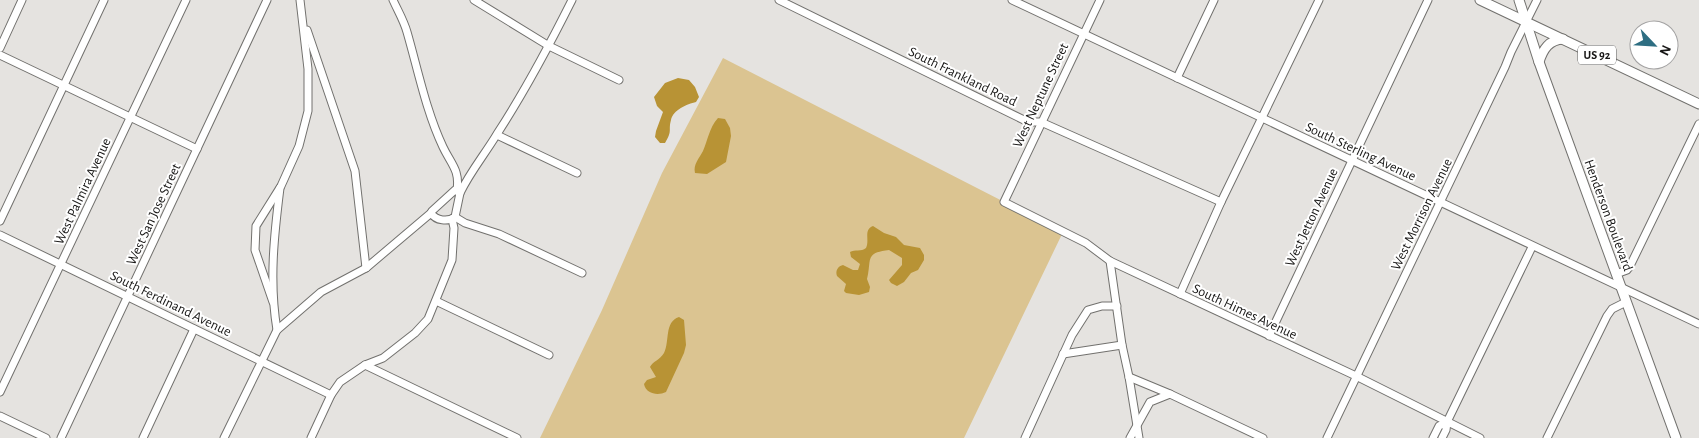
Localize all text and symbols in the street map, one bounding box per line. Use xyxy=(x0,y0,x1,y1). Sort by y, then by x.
north arrow xyxy=(1629,20,1679,70)
street label: West Neptune Street xyxy=(1011,41,1071,150)
text: N xyxy=(1656,43,1673,57)
street label: South Frankland Road xyxy=(906,45,1019,109)
road number: US 92 xyxy=(1578,46,1616,64)
street label: South Sterling Avenue xyxy=(1303,120,1418,184)
street label: West Palmira Avenue xyxy=(52,136,114,247)
street label: West Morrison Avenue xyxy=(1389,156,1455,273)
street label: Henderson Boulevard xyxy=(1581,158,1635,273)
street label: West San Jose Street xyxy=(124,161,184,267)
street label: West Jetton Avenue xyxy=(1283,166,1341,269)
street label: South Ferdinand Avenue xyxy=(108,269,233,339)
street label: South Himes Avenue xyxy=(1190,282,1299,342)

